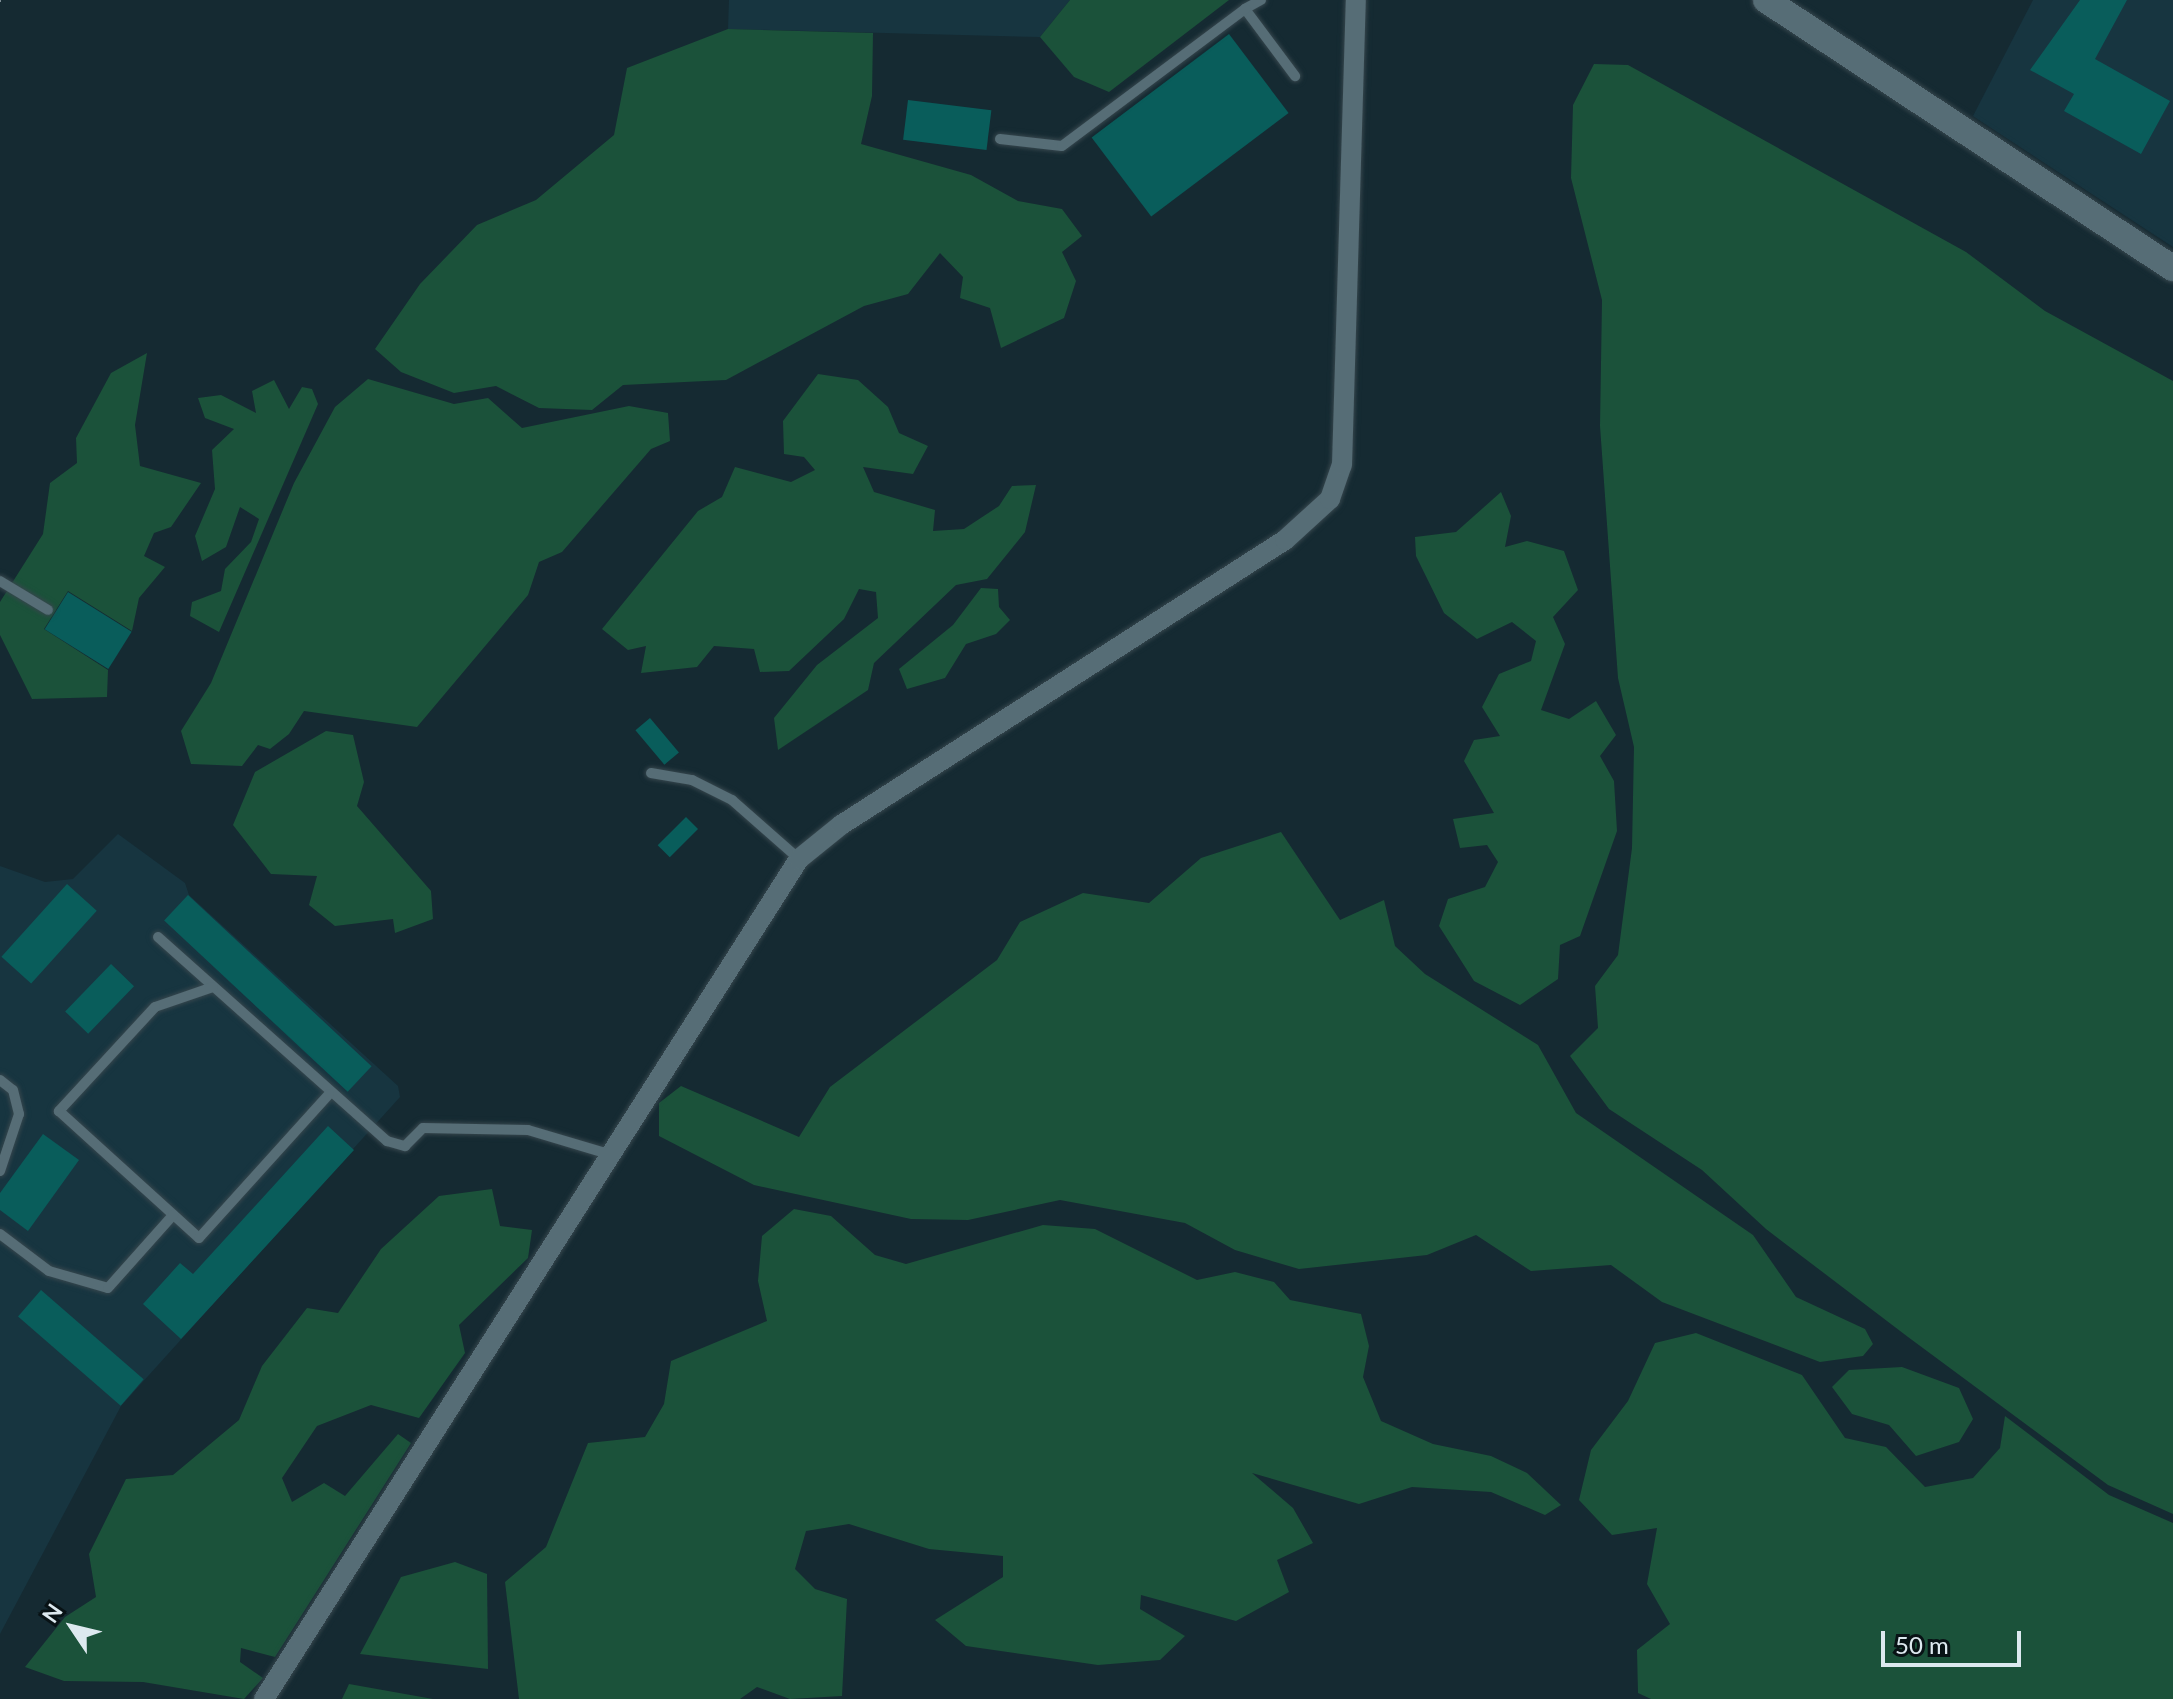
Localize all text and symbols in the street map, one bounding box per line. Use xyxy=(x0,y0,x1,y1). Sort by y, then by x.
north arrow xyxy=(32,1587,112,1667)
text: N xyxy=(36,1598,68,1628)
scale bar xyxy=(1885,1615,2025,1665)
text: 50 m xyxy=(1895,1630,1949,1659)

